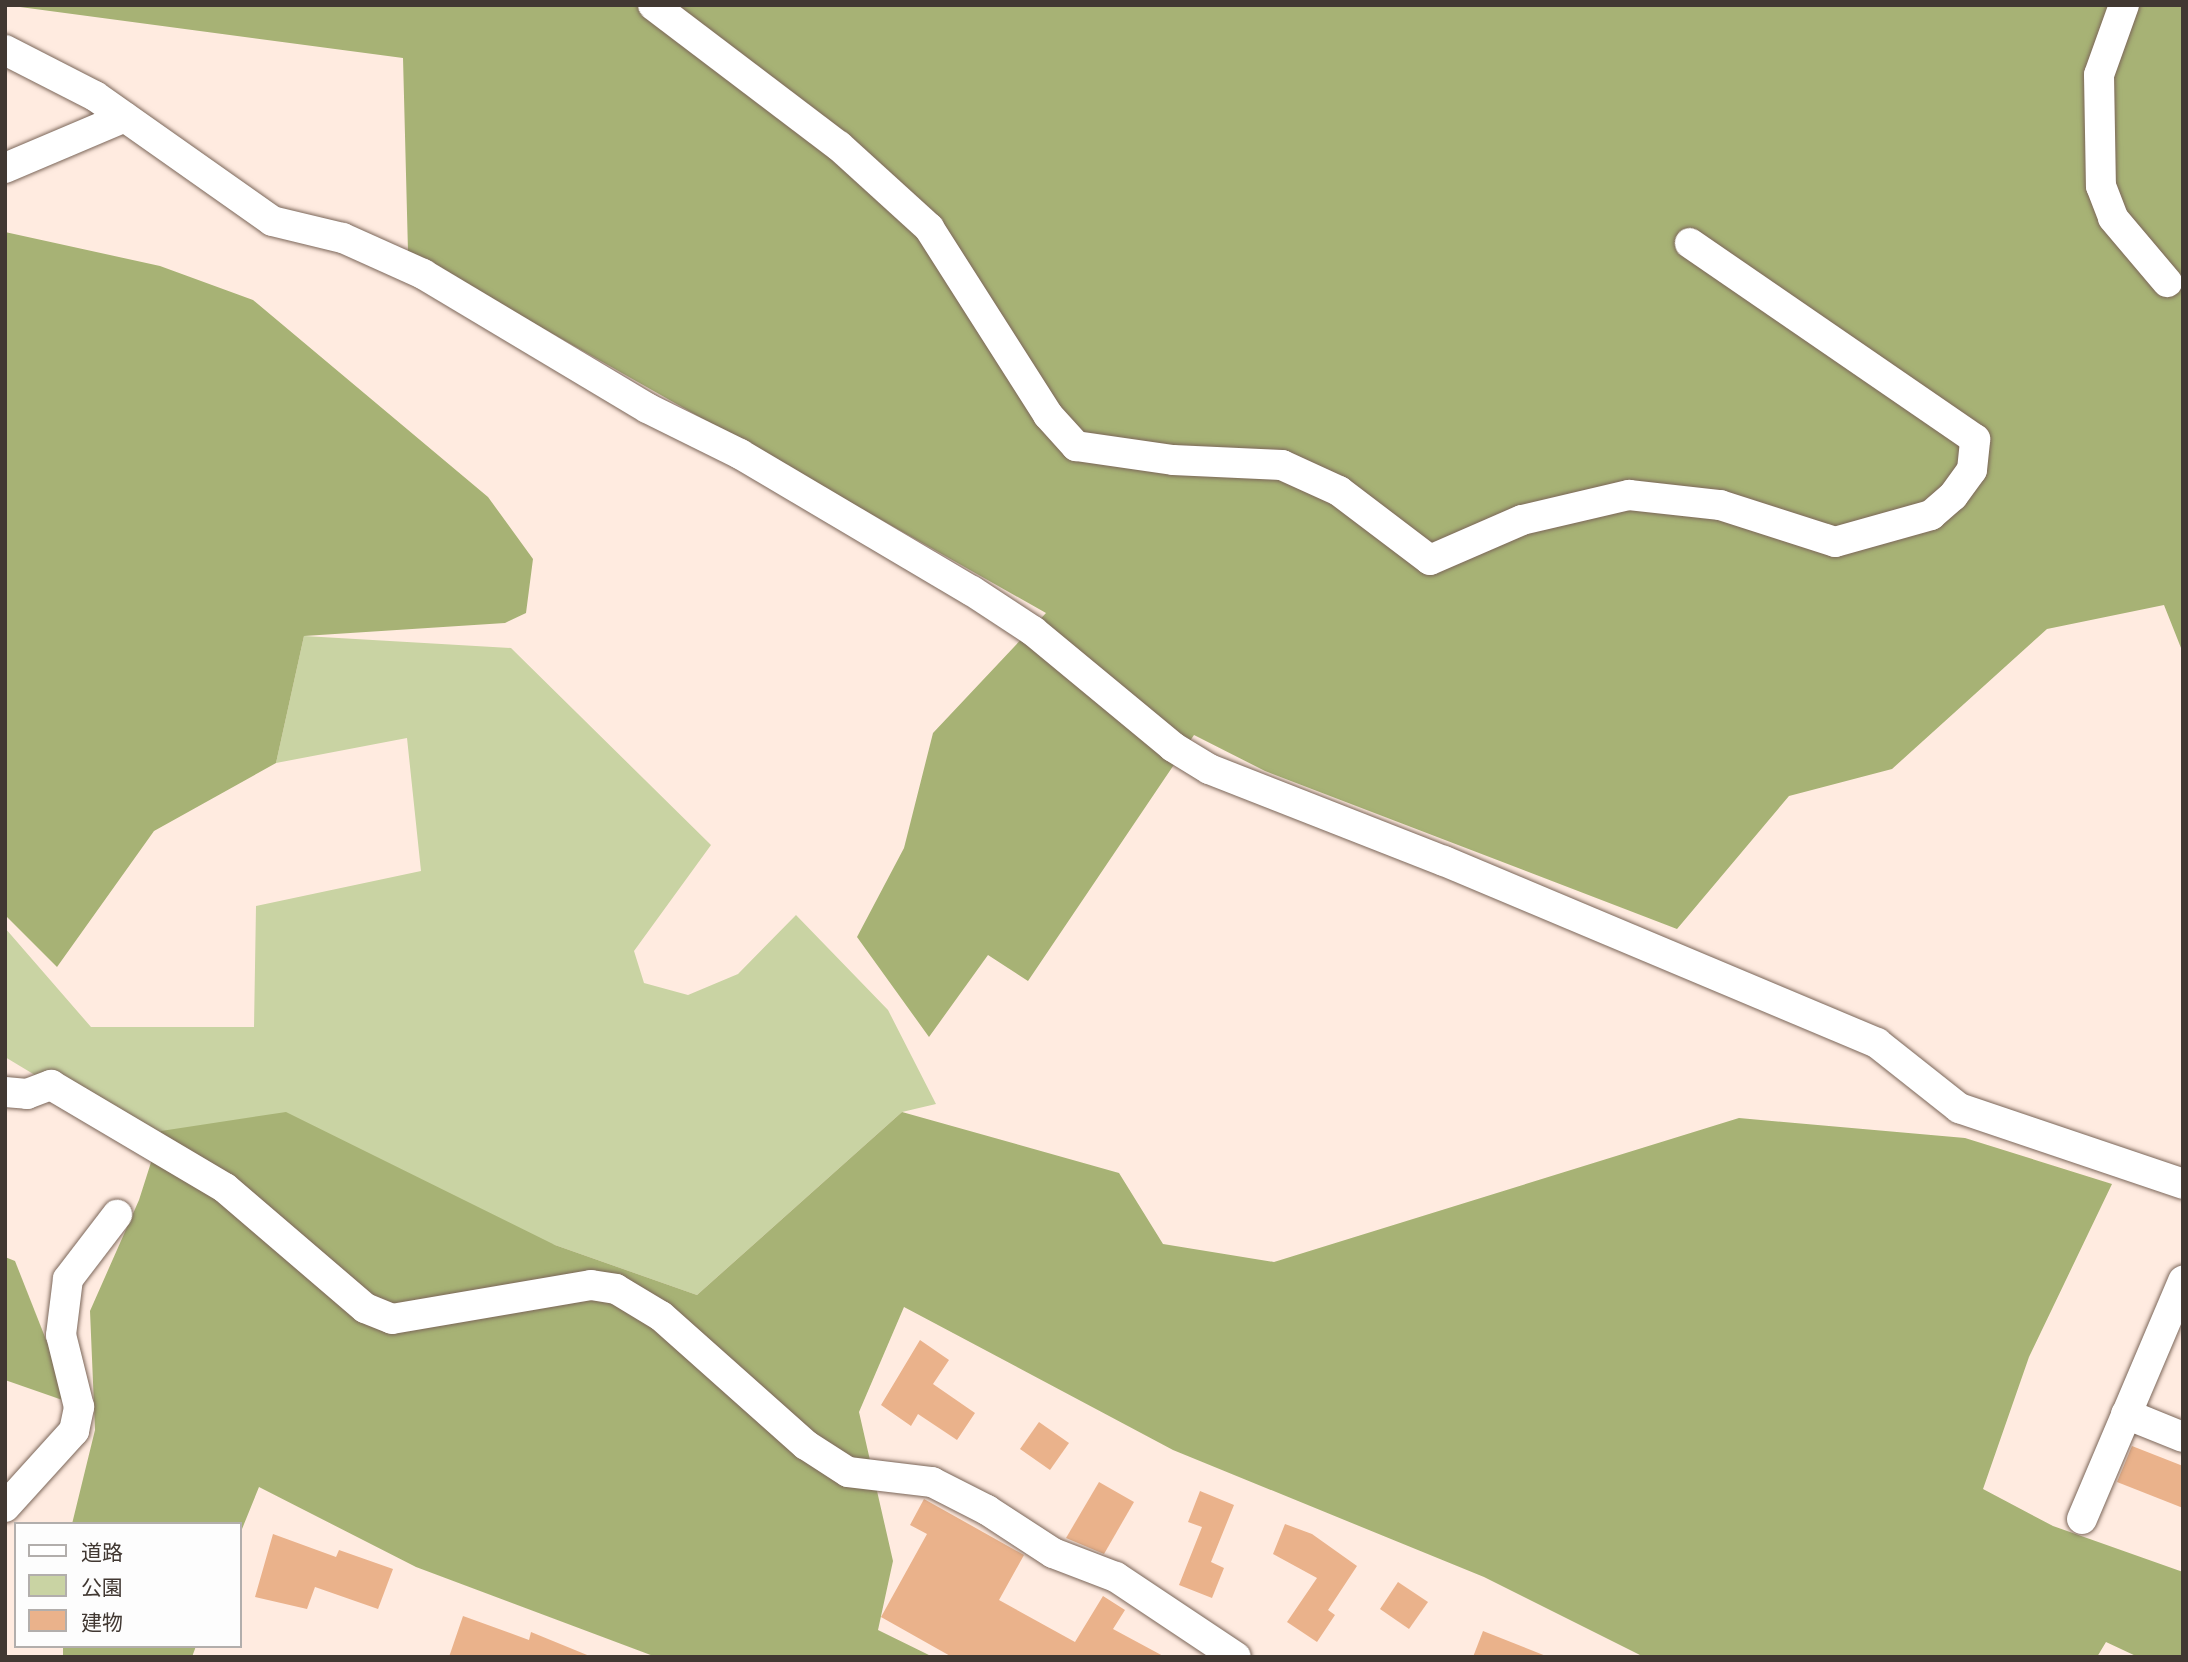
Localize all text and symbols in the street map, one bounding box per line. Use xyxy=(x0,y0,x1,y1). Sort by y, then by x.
legend xyxy=(14,1522,242,1648)
text: 道路 xyxy=(81,1541,123,1565)
text: 公園 xyxy=(81,1576,123,1600)
text: 建物 xyxy=(81,1611,123,1635)

